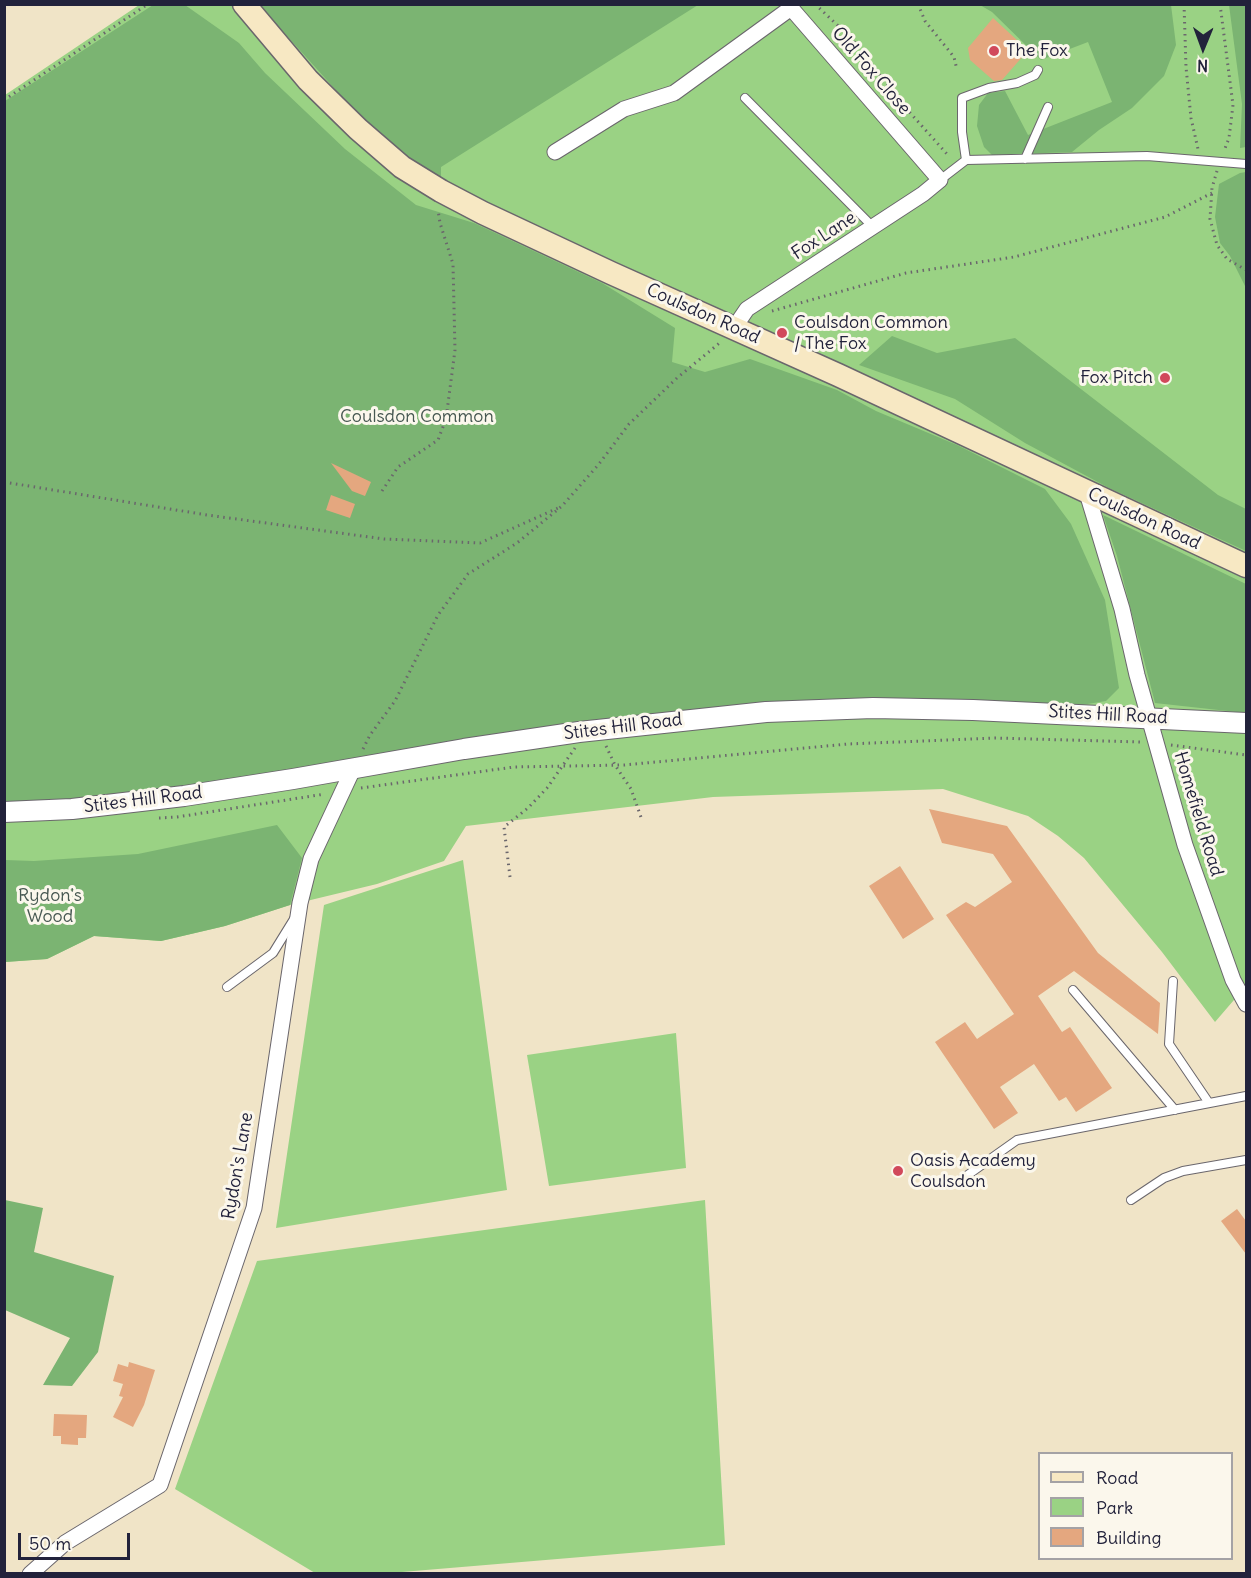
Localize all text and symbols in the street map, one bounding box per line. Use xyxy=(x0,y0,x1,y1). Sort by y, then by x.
north arrow xyxy=(1173,18,1233,78)
street label: Old Fox Close xyxy=(827,23,915,119)
place label: The Fox xyxy=(1006,40,1068,62)
marker: The Fox xyxy=(987,44,1001,58)
text: N xyxy=(1197,56,1208,76)
street label: Fox Lane xyxy=(788,207,860,265)
street label: Coulsdon Road xyxy=(643,279,763,349)
place label: Coulsdon Common / The Fox xyxy=(794,312,948,354)
marker: Coulsdon Common / The Fox xyxy=(775,326,789,340)
place label: Fox Pitch xyxy=(1080,367,1153,389)
marker: Fox Pitch xyxy=(1158,371,1172,385)
park label: Coulsdon Common xyxy=(340,406,494,428)
street label: Coulsdon Road xyxy=(1084,483,1204,555)
street label: Stites Hill Road xyxy=(1048,701,1168,729)
street label: Stites Hill Road xyxy=(562,709,684,745)
street label: Homefield Road xyxy=(1169,749,1227,879)
street label: Stites Hill Road xyxy=(82,782,204,818)
park label: Rydon's Wood xyxy=(18,885,82,928)
street label: Rydon's Lane xyxy=(218,1111,258,1221)
place label: Oasis Academy Coulsdon xyxy=(910,1150,1036,1192)
marker: Oasis Academy Coulsdon xyxy=(891,1164,905,1178)
legend xyxy=(1038,1452,1233,1560)
text: Road xyxy=(1096,1466,1138,1489)
text: Park xyxy=(1096,1496,1133,1519)
scale bar xyxy=(21,1521,134,1559)
text: Building xyxy=(1096,1526,1161,1549)
text: 50 m xyxy=(29,1532,71,1555)

